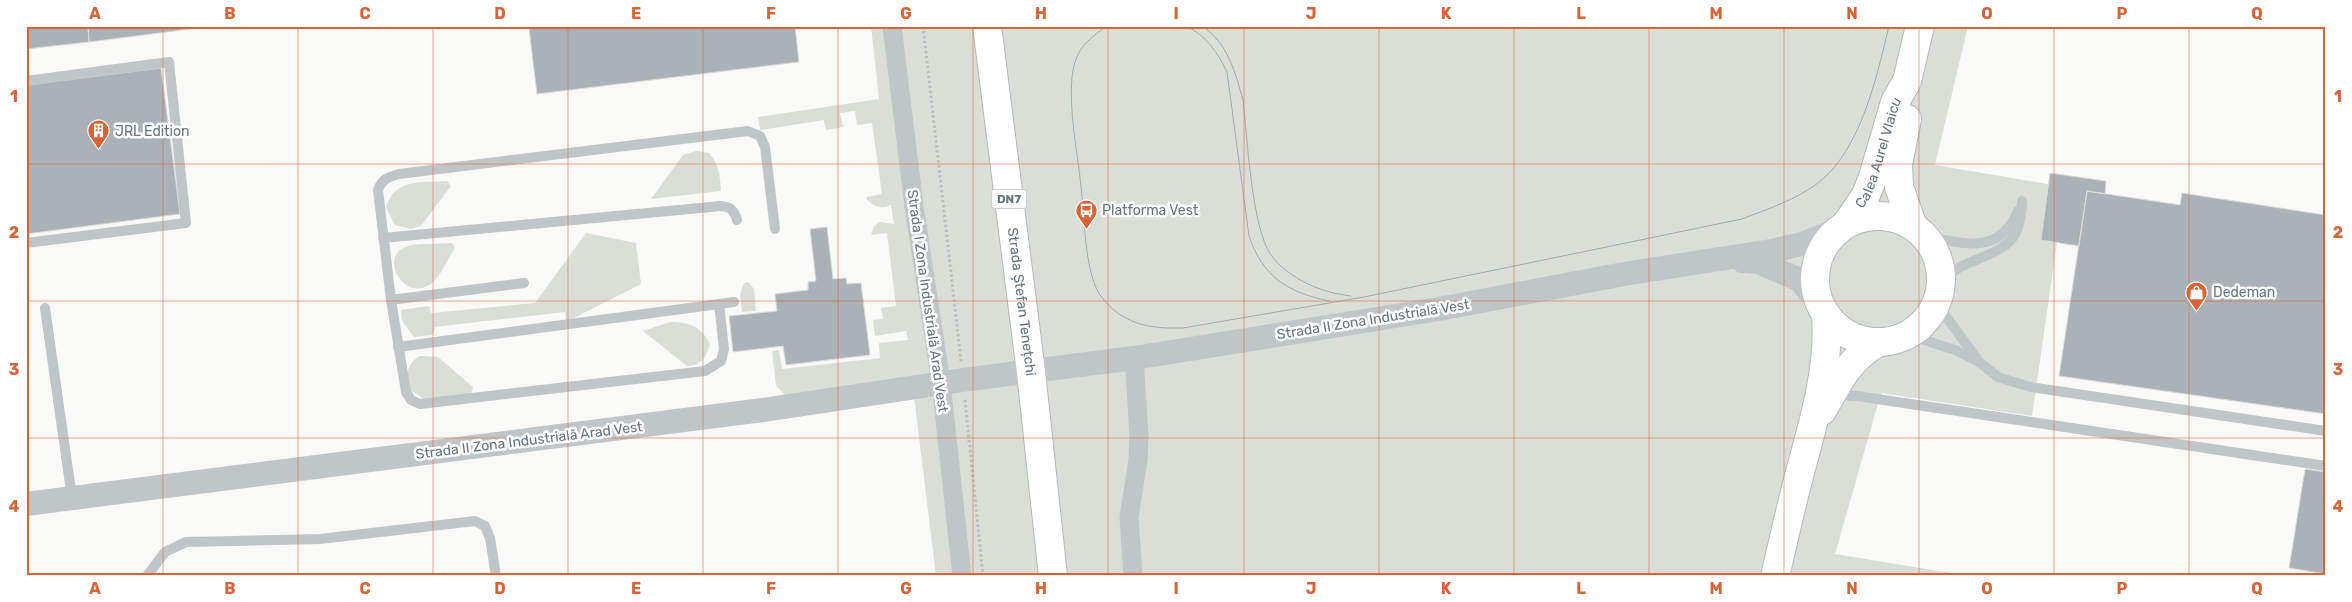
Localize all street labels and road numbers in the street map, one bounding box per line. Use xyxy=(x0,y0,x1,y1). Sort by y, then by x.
street label: Calea Aurel Vlaicu xyxy=(1852,94,1905,212)
street label: Strada I Zona Industrială Arad Vest xyxy=(903,189,952,414)
road number: DN7 xyxy=(992,190,1026,208)
street label: Strada Ștefan Tenețchi xyxy=(1004,227,1039,377)
street label: Strada II Zona Industrială Vest xyxy=(1276,296,1471,343)
street label: Strada II Zona Industrială Arad Vest xyxy=(415,418,644,463)

